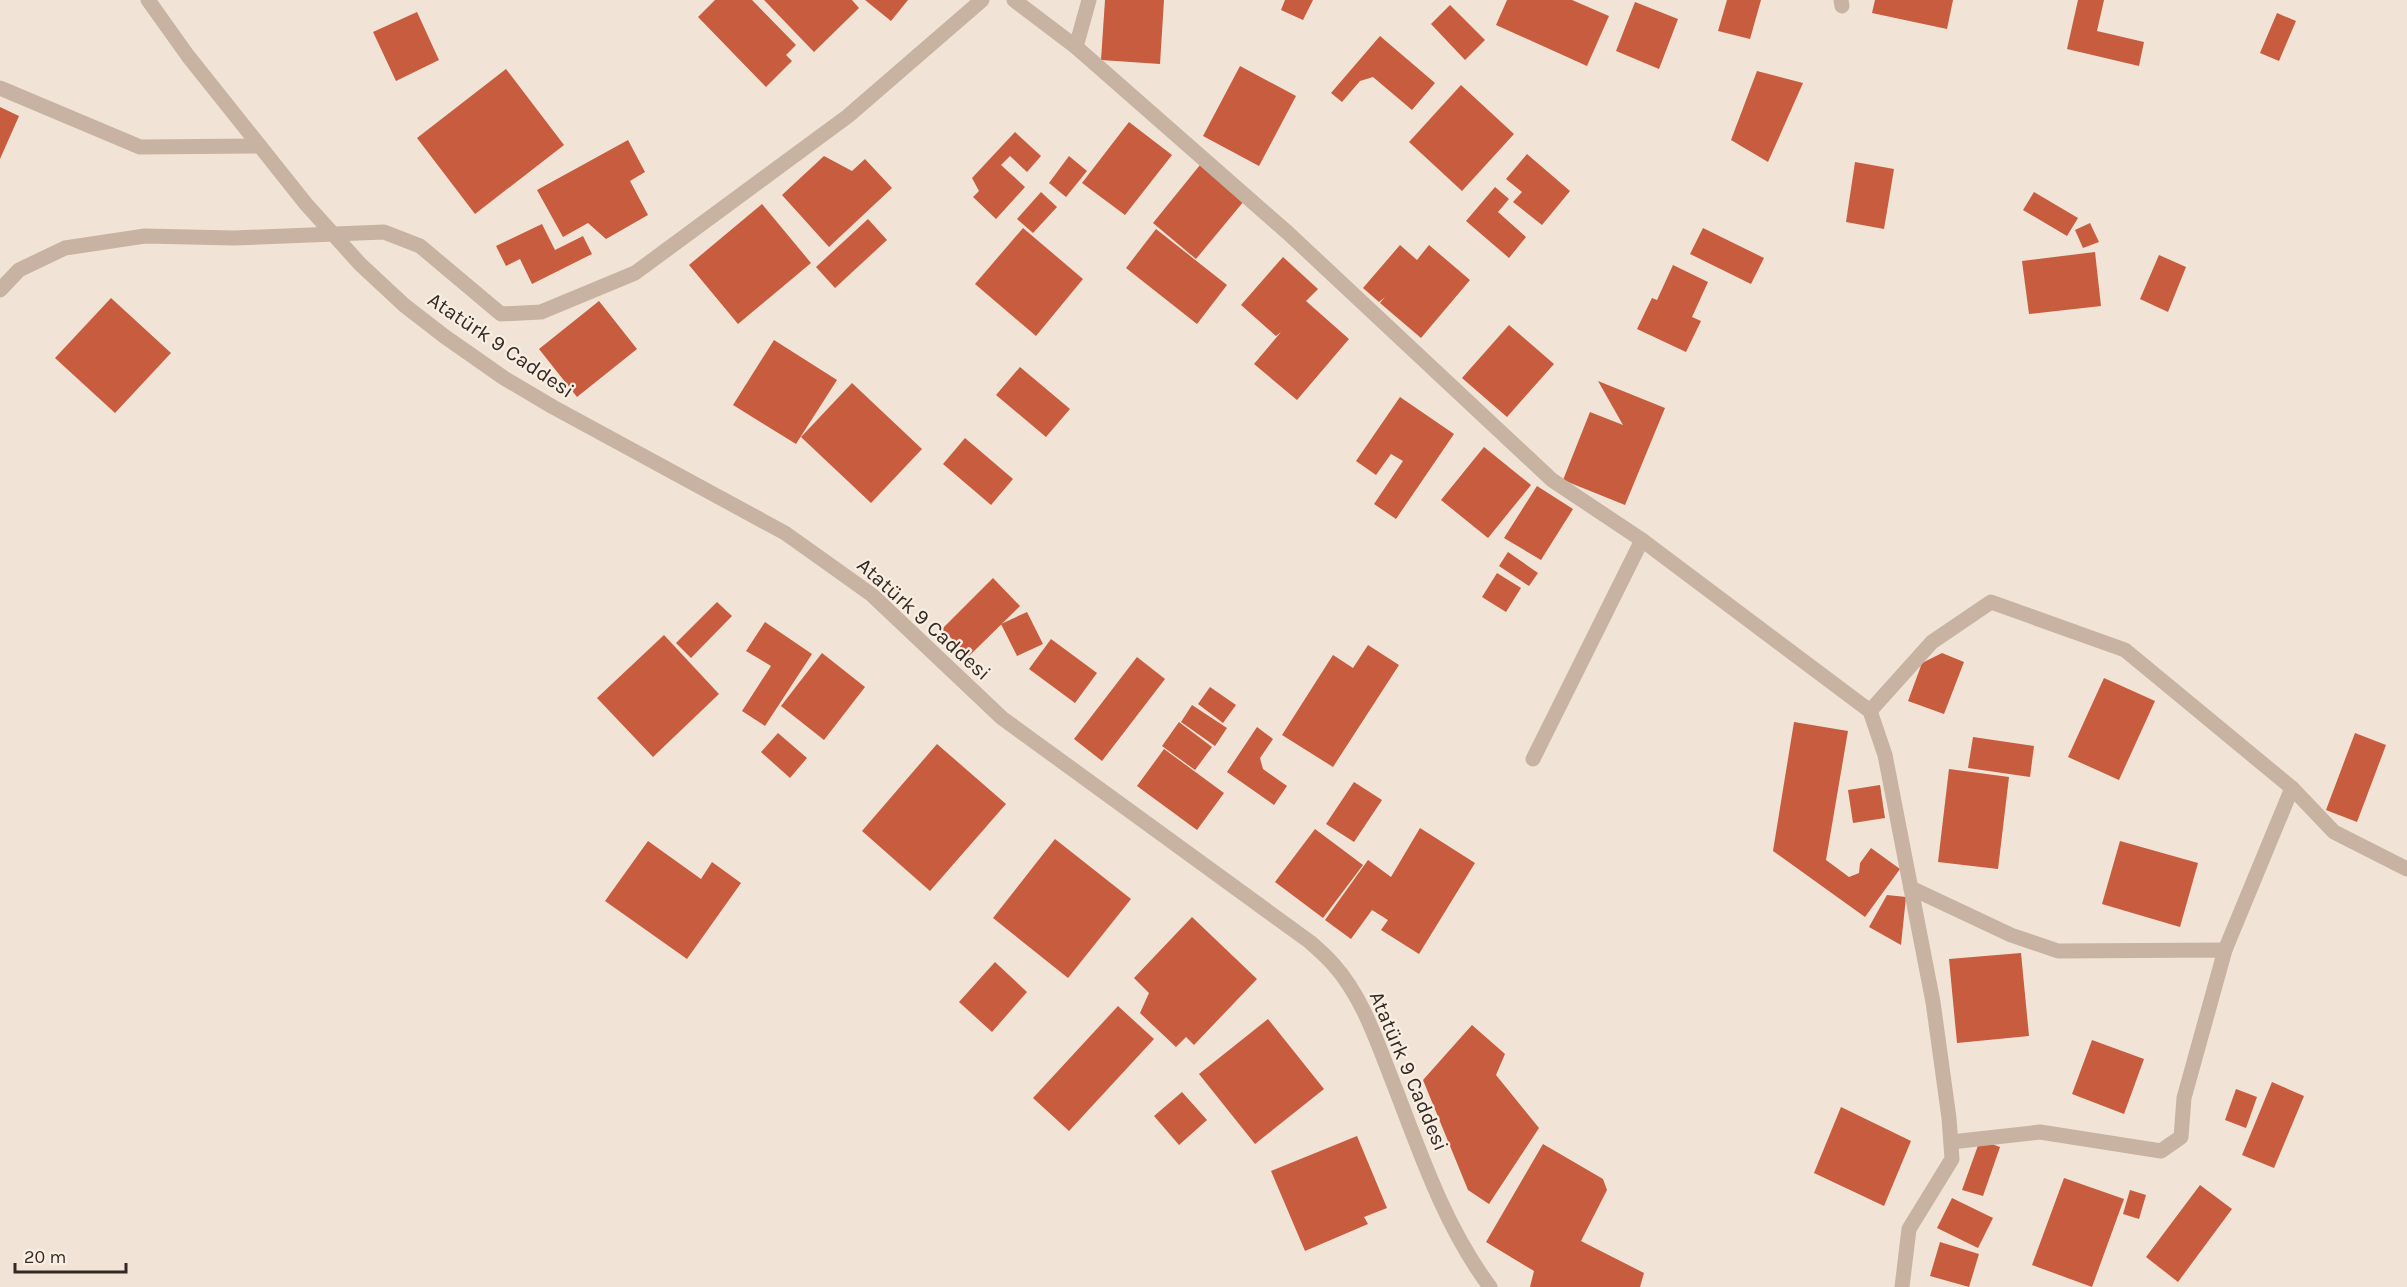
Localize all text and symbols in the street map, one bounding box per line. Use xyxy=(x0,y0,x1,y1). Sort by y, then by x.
street label: Atatürk 9 Caddesi xyxy=(423,287,579,403)
street label: Atatürk 9 Caddesi xyxy=(852,553,996,685)
street label: Atatürk 9 Caddesi xyxy=(1365,988,1453,1154)
scale bar xyxy=(15,1236,126,1274)
text: 20 m xyxy=(24,1246,66,1268)

